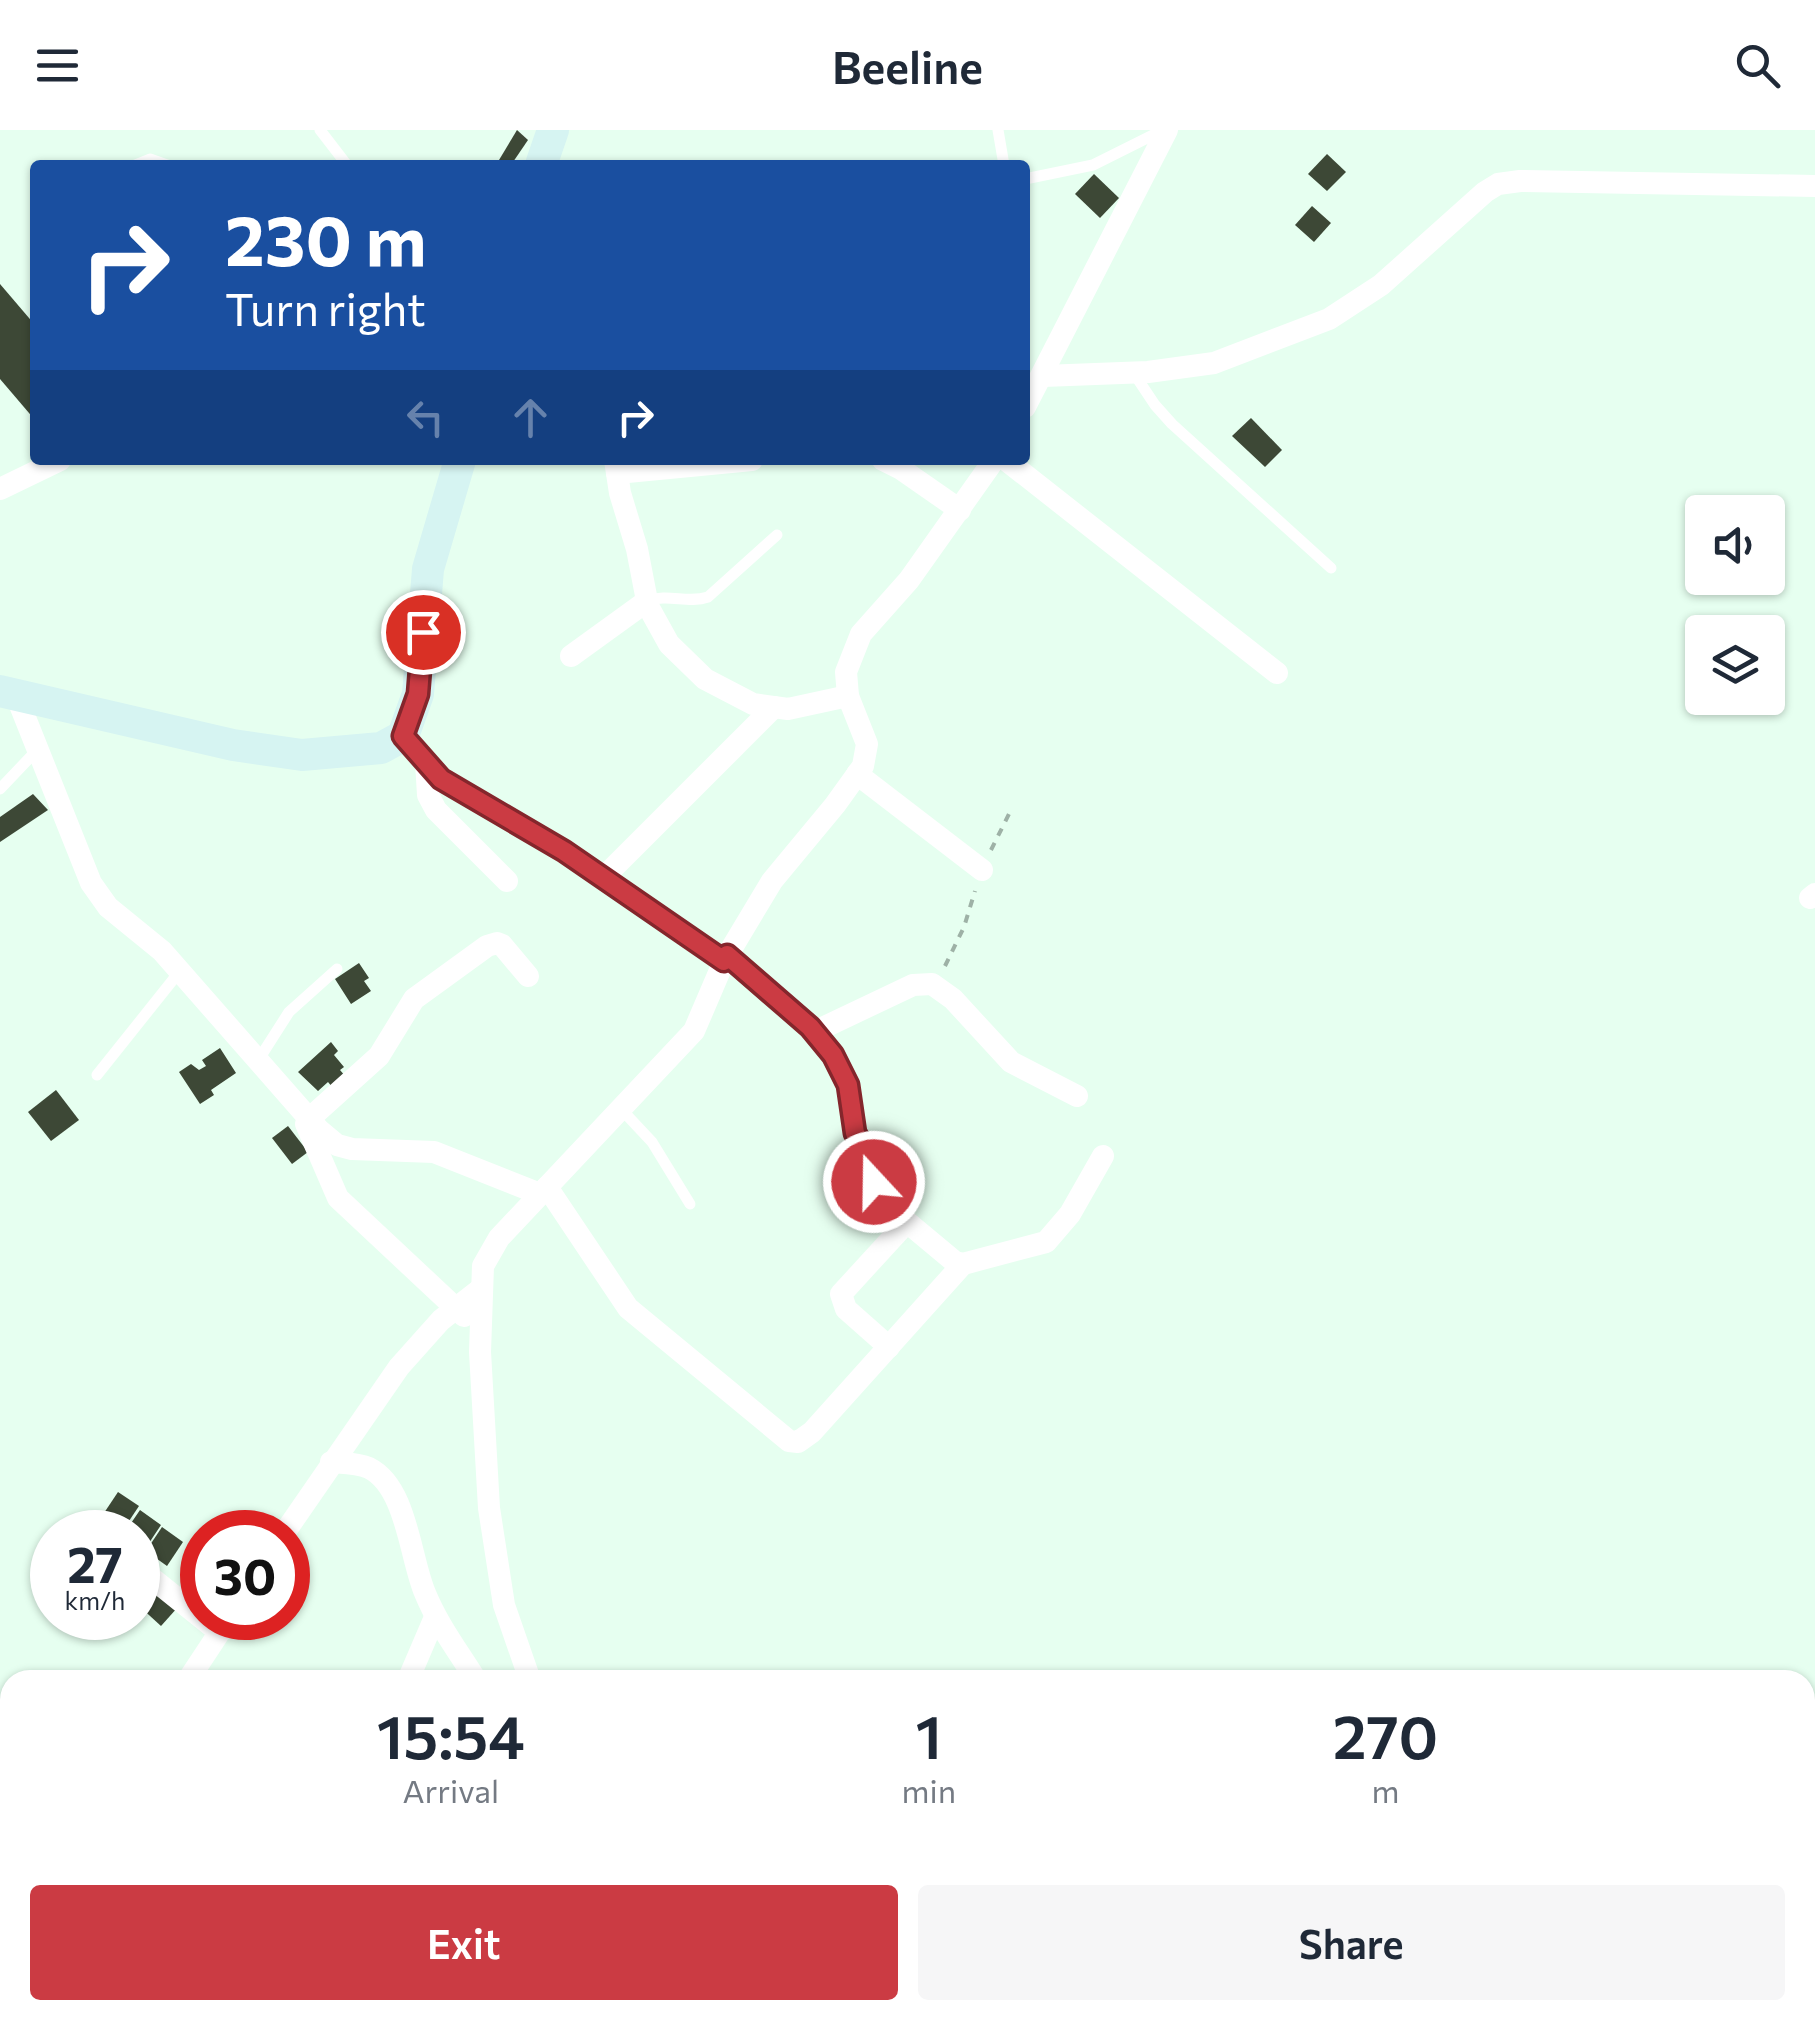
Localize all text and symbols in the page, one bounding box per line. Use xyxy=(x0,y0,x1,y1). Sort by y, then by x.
icon: menu xyxy=(30,38,85,93)
text: Beeline xyxy=(832,38,983,93)
icon: search xyxy=(1730,38,1785,93)
text: 230 m xyxy=(225,195,427,280)
icon: right xyxy=(60,200,190,330)
text: Turn right xyxy=(225,280,426,335)
icon: left xyxy=(398,390,453,445)
icon: ahead xyxy=(503,390,558,445)
icon: right xyxy=(608,390,663,445)
map controls xyxy=(1685,495,1785,715)
button: sound xyxy=(1685,495,1785,595)
pin xyxy=(381,590,466,675)
icon: arrive xyxy=(396,605,451,660)
button: layers xyxy=(1685,615,1785,715)
position arrow xyxy=(822,1130,926,1234)
speed limit sign: 30 xyxy=(180,1510,310,1640)
text: 27 xyxy=(67,1532,123,1593)
text: km/h xyxy=(65,1585,125,1615)
text: 15:54 xyxy=(377,1698,525,1771)
text: 1 xyxy=(916,1698,942,1771)
text: 270 xyxy=(1333,1698,1438,1771)
text: Arrival xyxy=(402,1770,499,1810)
text: min xyxy=(902,1770,956,1810)
text: m xyxy=(1372,1770,1399,1810)
button: Exit xyxy=(30,1885,898,2000)
button: Share xyxy=(918,1885,1785,2000)

